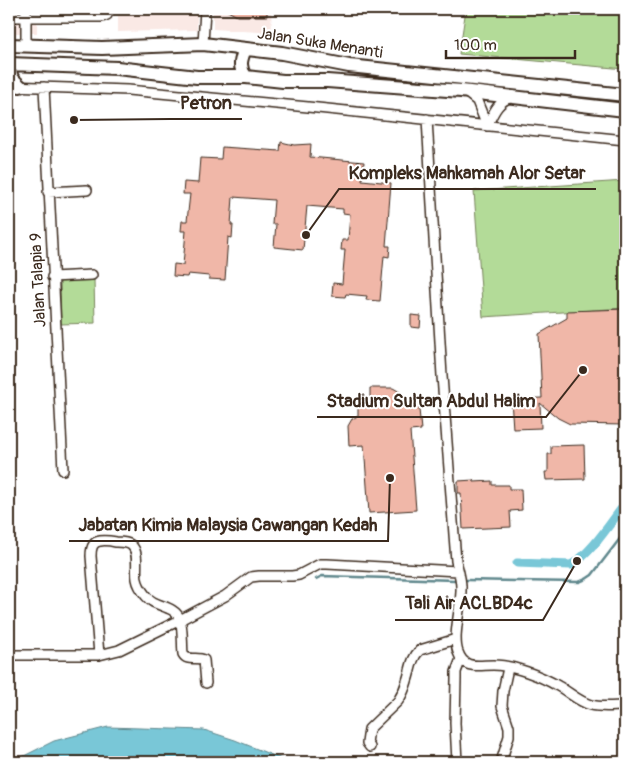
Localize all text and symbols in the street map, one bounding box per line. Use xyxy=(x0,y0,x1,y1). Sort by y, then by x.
street label: Jalan Suka Menanti xyxy=(256,23,384,63)
scale bar xyxy=(446,28,575,60)
text: 100 m xyxy=(454,36,497,55)
callout: Petron xyxy=(170,86,242,119)
text: Petron xyxy=(180,92,232,115)
callout: Kompleks Mahkamah Alor Setar xyxy=(339,156,596,189)
text: Kompleks Mahkamah Alor Setar xyxy=(349,162,586,185)
street label: Jalan Talapia 9 xyxy=(26,232,50,328)
callout: Stadium Sultan Abdul Halim xyxy=(317,384,546,417)
text: Stadium Sultan Abdul Halim xyxy=(327,390,535,413)
callout: Jabatan Kimia Malaysia Cawangan Kedah xyxy=(69,508,388,541)
text: Jabatan Kimia Malaysia Cawangan Kedah xyxy=(78,514,378,537)
callout: Tali Air ACLBD4c xyxy=(395,587,543,620)
text: Tali Air ACLBD4c xyxy=(404,592,533,615)

